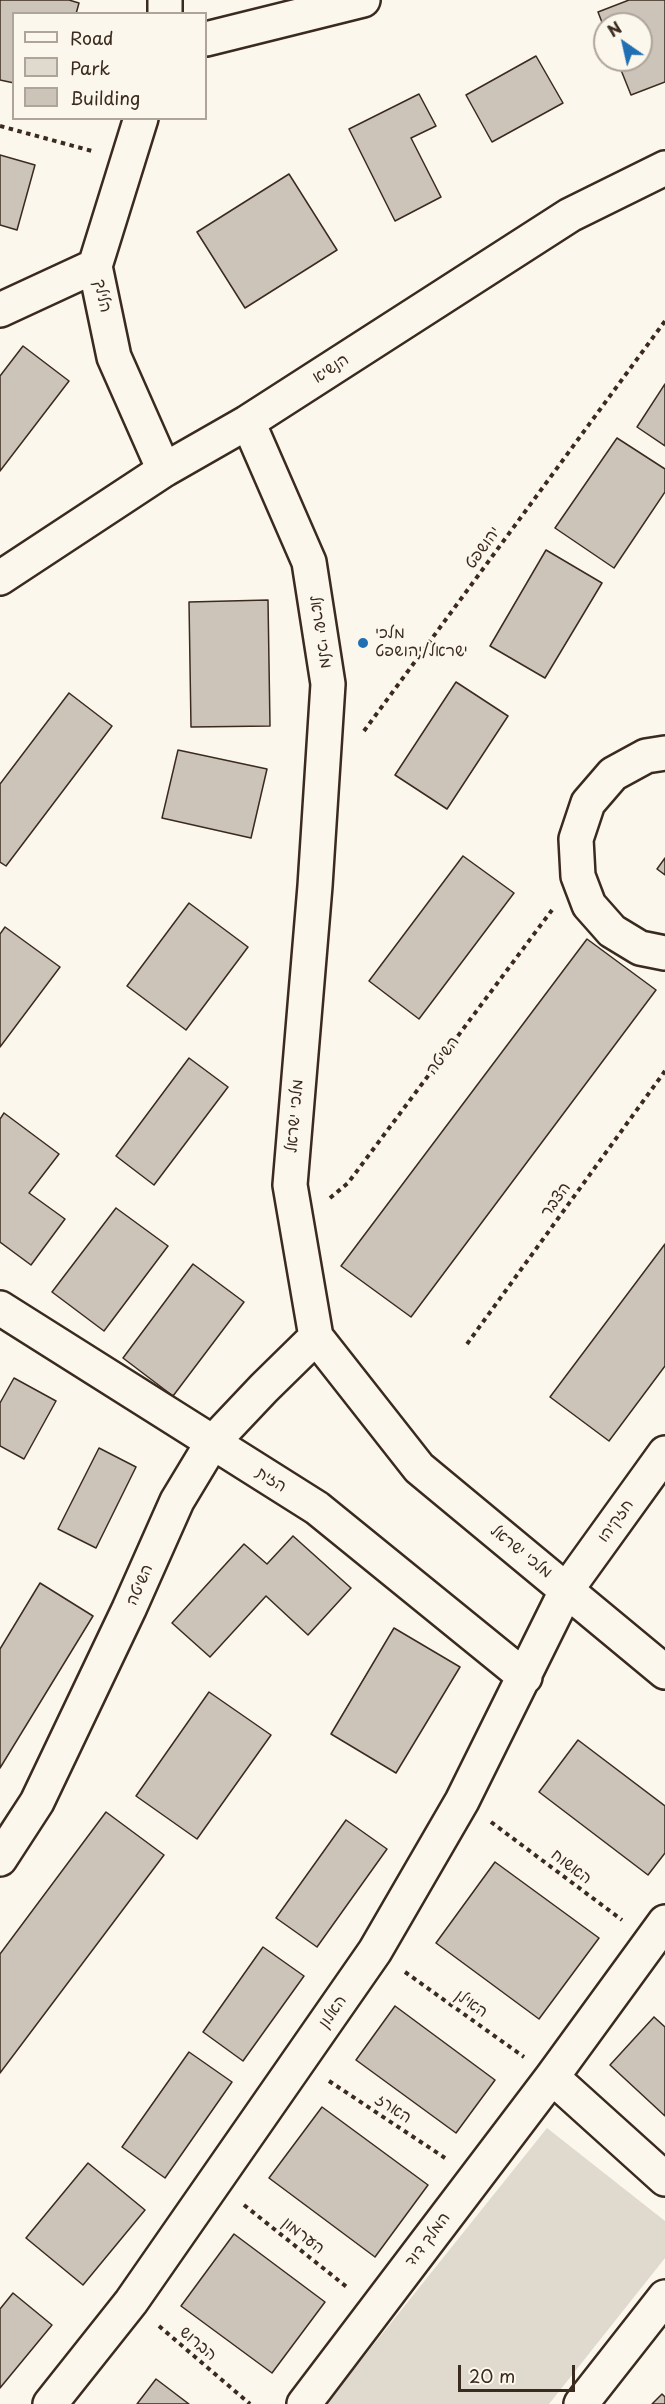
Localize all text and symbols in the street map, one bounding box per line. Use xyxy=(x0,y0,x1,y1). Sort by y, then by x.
legend xyxy=(12,12,207,120)
north arrow xyxy=(593,12,653,72)
text: N xyxy=(602,15,626,42)
text: Road xyxy=(70,24,114,51)
text: Park xyxy=(70,54,110,81)
text: Building xyxy=(70,84,140,111)
street label: הלילך xyxy=(89,278,115,314)
street label: הנשיא xyxy=(309,350,353,388)
street label: יהושפט xyxy=(461,523,505,573)
street label: מלכי ישראל xyxy=(305,594,335,670)
place label: מלכי ישראל/יהושפט xyxy=(375,624,468,662)
marker: מלכי ישראל/יהושפט xyxy=(356,636,370,650)
street label: השיטה xyxy=(422,1033,464,1079)
street label: מלכי ישראל xyxy=(282,1078,308,1154)
street label: הצבר xyxy=(537,1179,575,1221)
street label: הזית xyxy=(252,1463,290,1497)
street label: חזקיהו xyxy=(594,1496,638,1546)
street label: מלכי ישראל xyxy=(486,1521,556,1583)
street label: השיטה xyxy=(122,1561,158,1609)
street label: האשוח xyxy=(547,1845,595,1889)
street label: האילן xyxy=(451,1986,491,2022)
street label: האלון xyxy=(315,1992,351,2032)
street label: הארז xyxy=(371,2090,415,2128)
street label: המלך דוד xyxy=(401,2209,455,2271)
street label: הערמון xyxy=(278,2214,328,2258)
street label: הברוש xyxy=(175,2323,221,2365)
scale bar xyxy=(461,2353,578,2391)
text: 20 m xyxy=(469,2362,515,2389)

